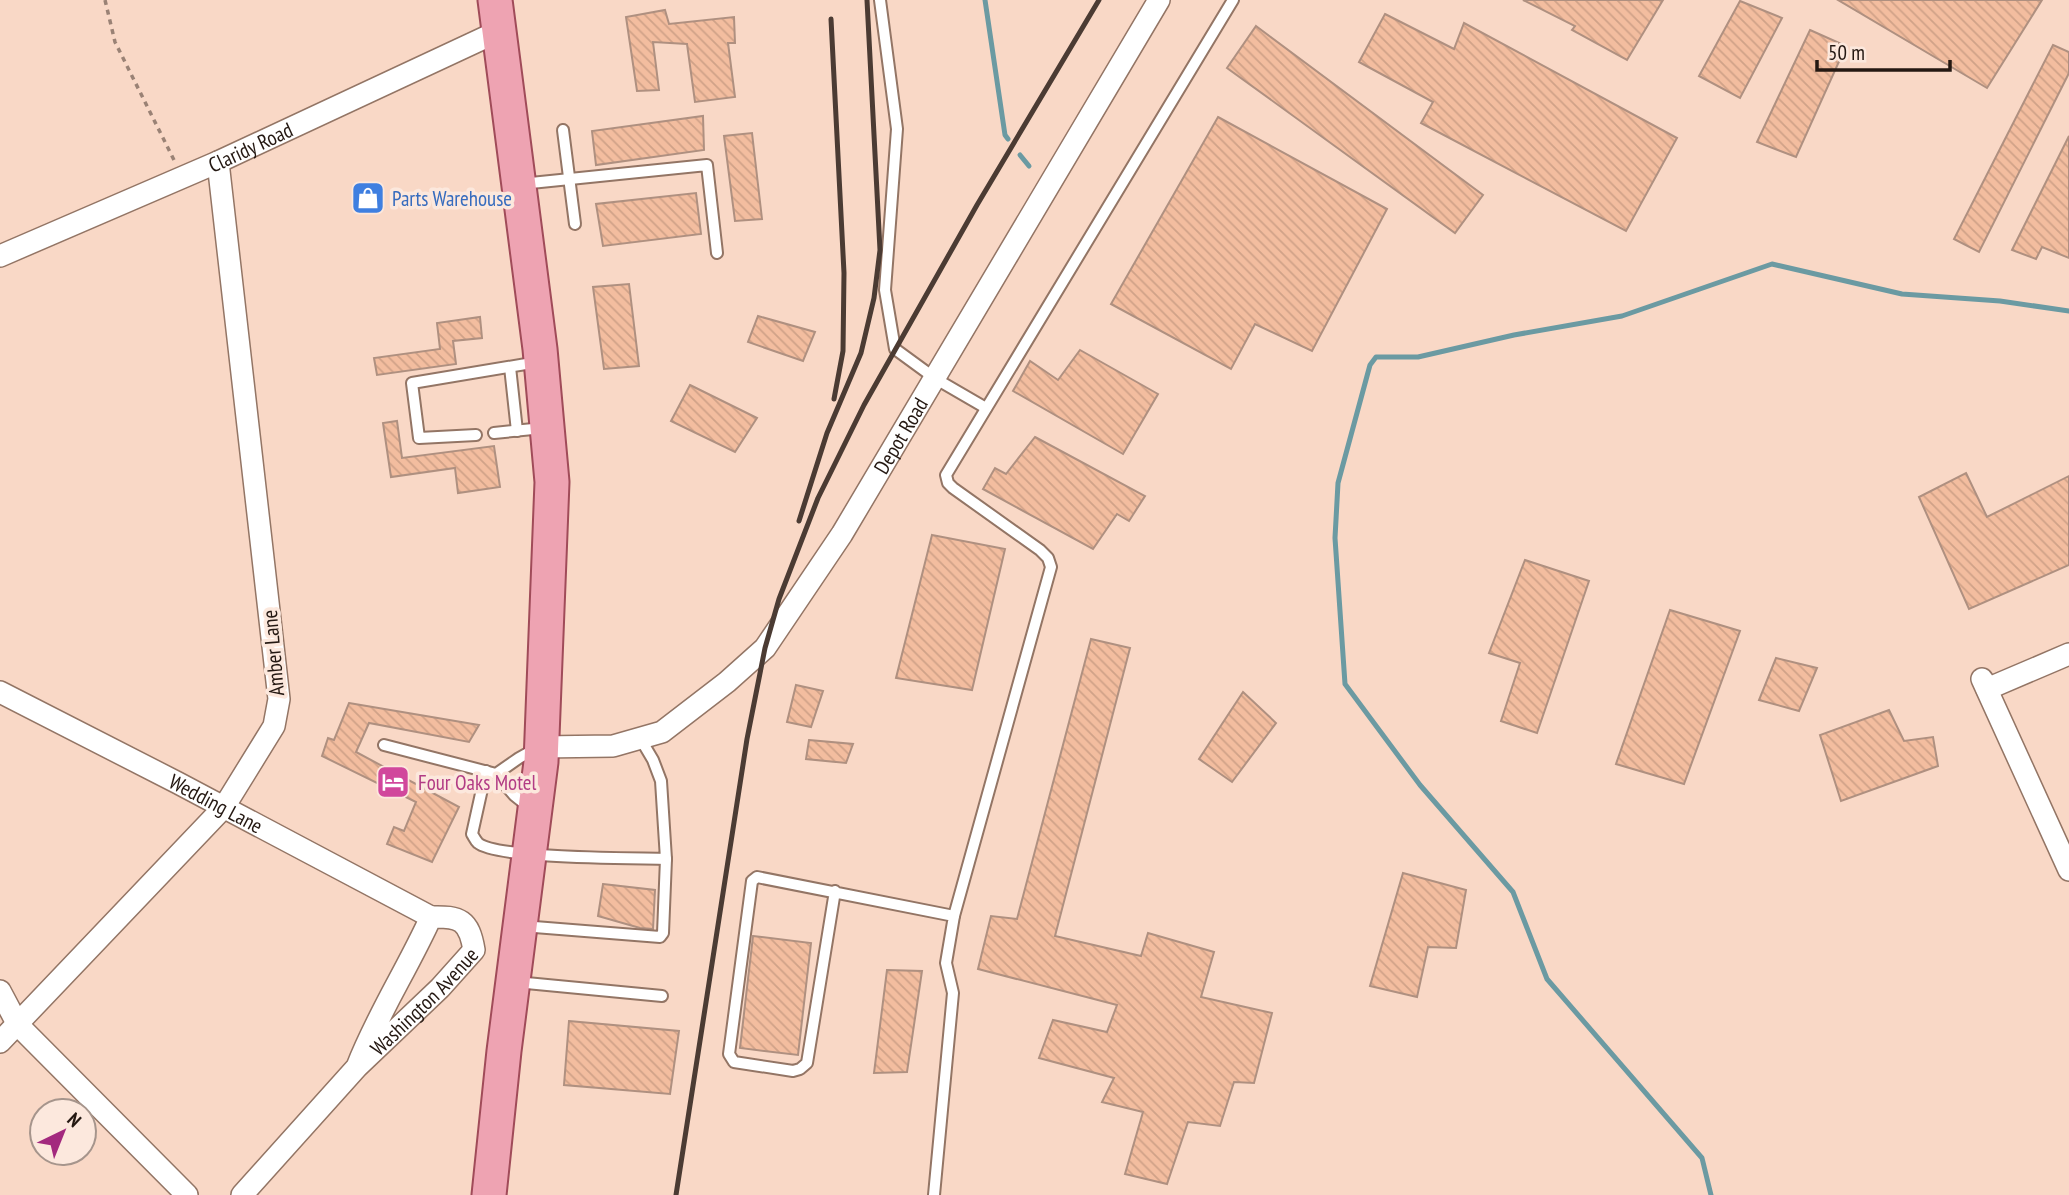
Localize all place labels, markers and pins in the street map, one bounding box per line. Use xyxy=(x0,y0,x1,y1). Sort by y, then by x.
shop icon: Parts Warehouse xyxy=(349,179,387,217)
place label: Parts Warehouse xyxy=(392,185,512,212)
hotel icon: Four Oaks Motel xyxy=(374,763,412,801)
place label: Four Oaks Motel xyxy=(418,769,536,796)

